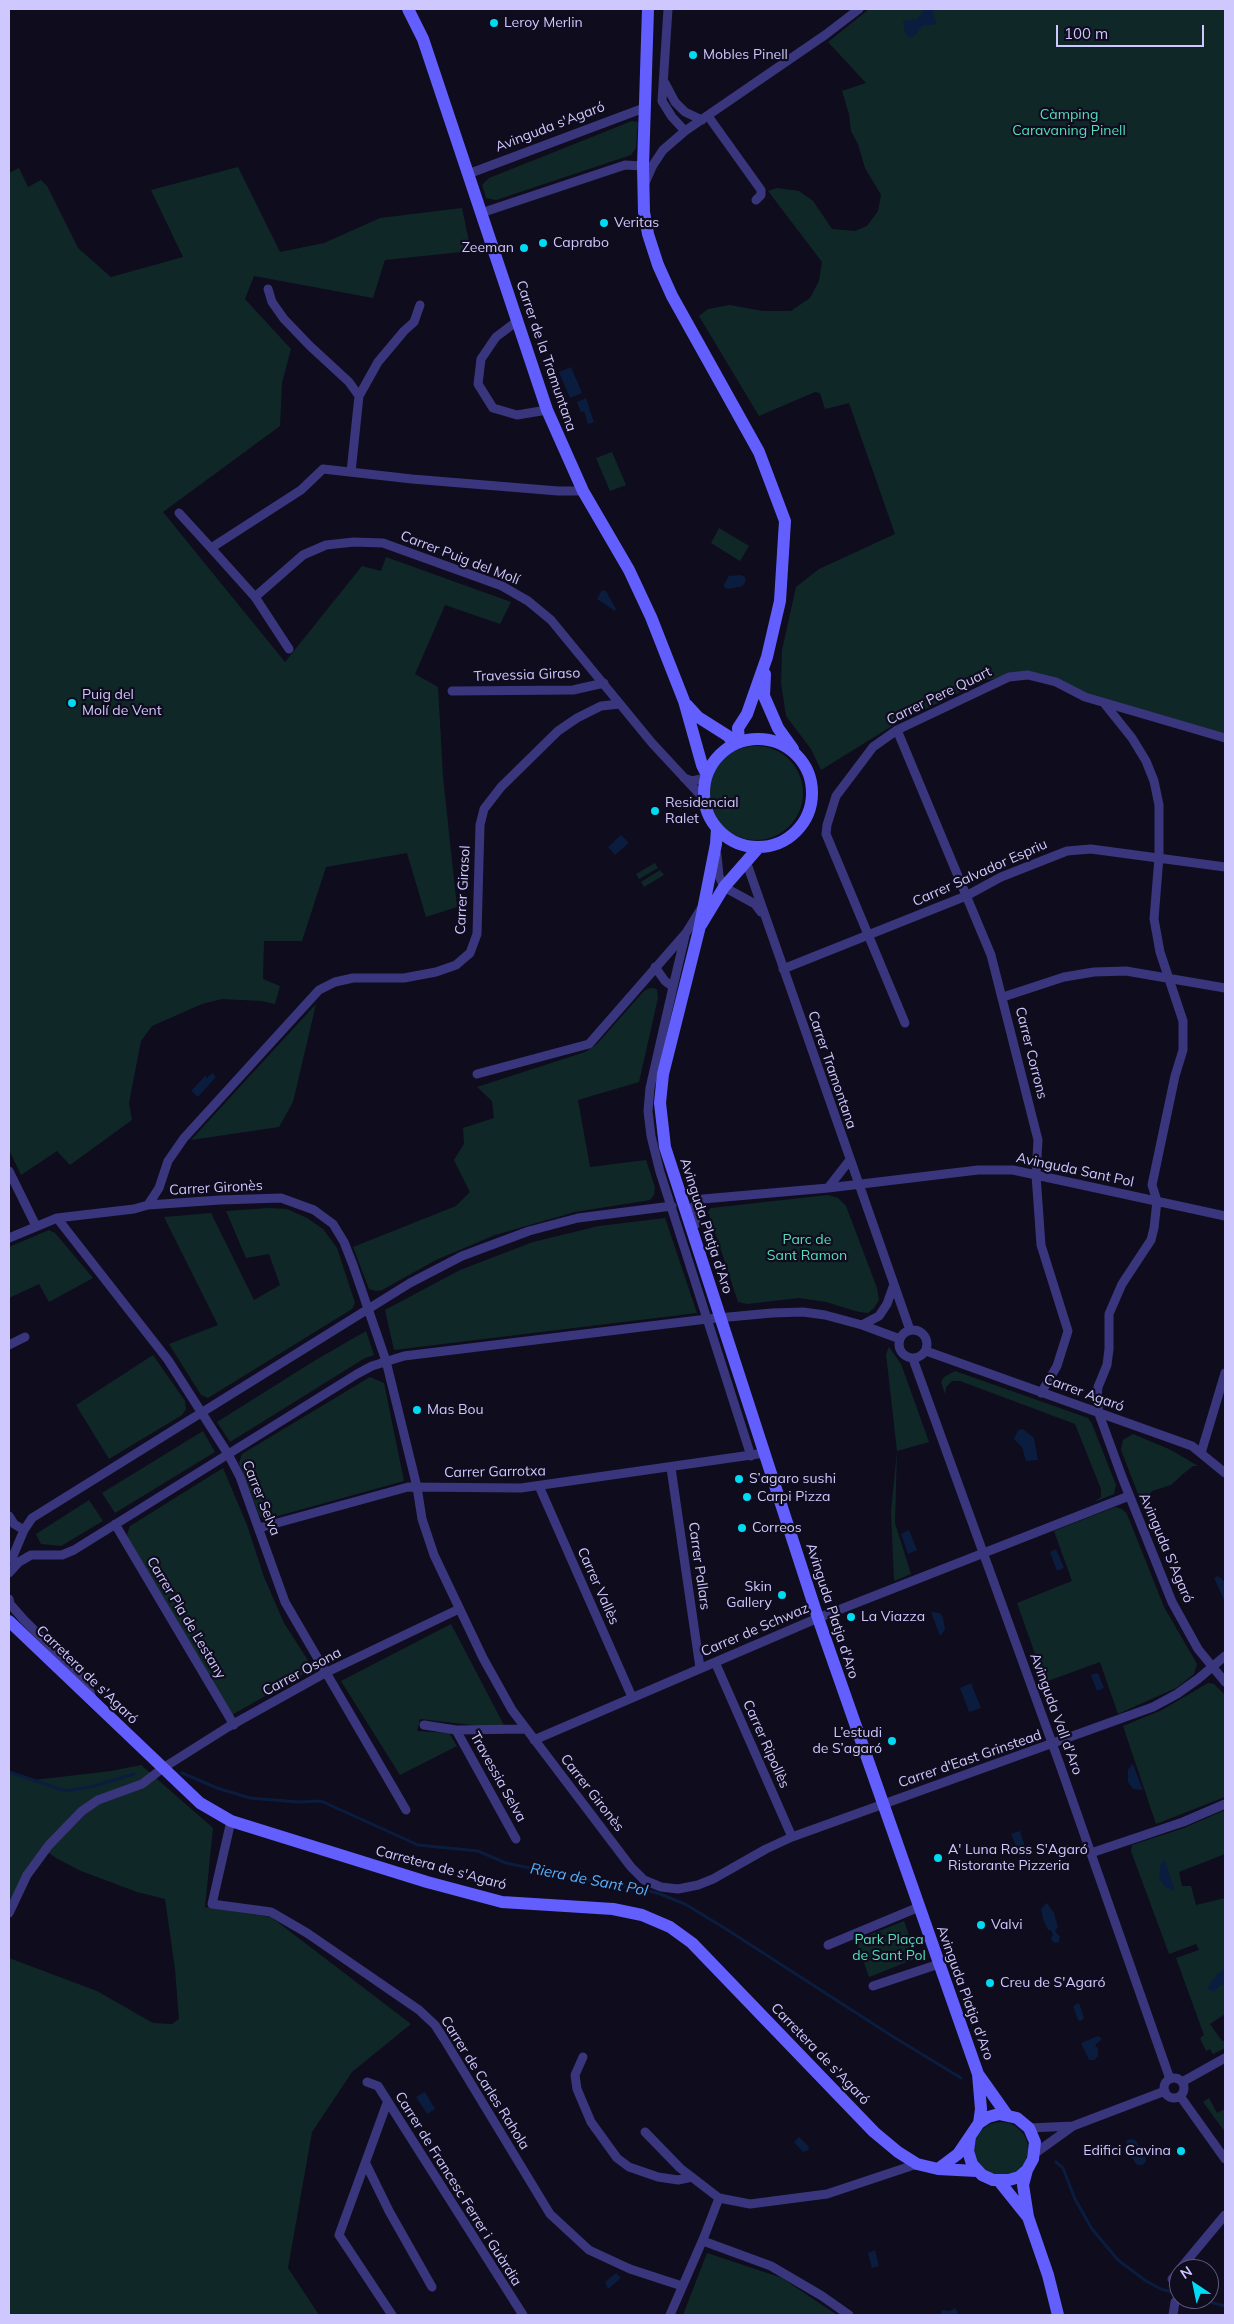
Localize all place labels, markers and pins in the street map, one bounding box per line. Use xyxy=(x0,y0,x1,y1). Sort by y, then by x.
place label: Leroy Merlin xyxy=(504,15,583,31)
marker: Leroy Merlin xyxy=(488,17,500,29)
place label: Mobles Pinell xyxy=(703,47,788,63)
marker: Mobles Pinell xyxy=(687,49,699,61)
place label: Veritas xyxy=(614,215,659,231)
marker: Veritas xyxy=(598,217,610,229)
place label: Caprabo xyxy=(553,235,609,251)
marker: Caprabo xyxy=(537,237,549,249)
place label: Zeeman xyxy=(462,240,514,256)
marker: Zeeman xyxy=(518,242,530,254)
place label: Puig del Molí de Vent xyxy=(82,687,162,720)
marker: Puig del Molí de Vent xyxy=(66,697,78,709)
place label: Residencial Ralet xyxy=(665,795,739,828)
marker: Residencial Ralet xyxy=(649,805,661,817)
place label: Mas Bou xyxy=(427,1402,484,1418)
marker: Mas Bou xyxy=(411,1404,423,1416)
place label: S’agaro sushi xyxy=(749,1471,836,1487)
marker: S’agaro sushi xyxy=(733,1473,745,1485)
place label: Carpi Pizza xyxy=(757,1489,831,1505)
marker: Carpi Pizza xyxy=(741,1491,753,1503)
place label: Correos xyxy=(752,1520,802,1536)
marker: Correos xyxy=(736,1522,748,1534)
place label: Skin Gallery xyxy=(726,1579,772,1611)
marker: Skin Gallery xyxy=(776,1589,788,1601)
place label: La Viazza xyxy=(861,1609,925,1625)
marker: La Viazza xyxy=(845,1611,857,1623)
place label: L’estudi de S’agaró xyxy=(812,1725,882,1758)
marker: L’estudi de S’agaró xyxy=(886,1735,898,1747)
place label: A' Luna Ross S'Agaró Ristorante Pizzeria xyxy=(948,1842,1088,1874)
marker: A' Luna Ross S'Agaró Ristorante Pizzeria xyxy=(932,1852,944,1864)
place label: Valvi xyxy=(991,1917,1022,1933)
marker: Valvi xyxy=(975,1919,987,1931)
place label: Creu de S'Agaró xyxy=(1000,1975,1105,1991)
marker: Creu de S'Agaró xyxy=(984,1977,996,1989)
place label: Edifici Gavina xyxy=(1083,2143,1171,2159)
marker: Edifici Gavina xyxy=(1175,2145,1187,2157)

